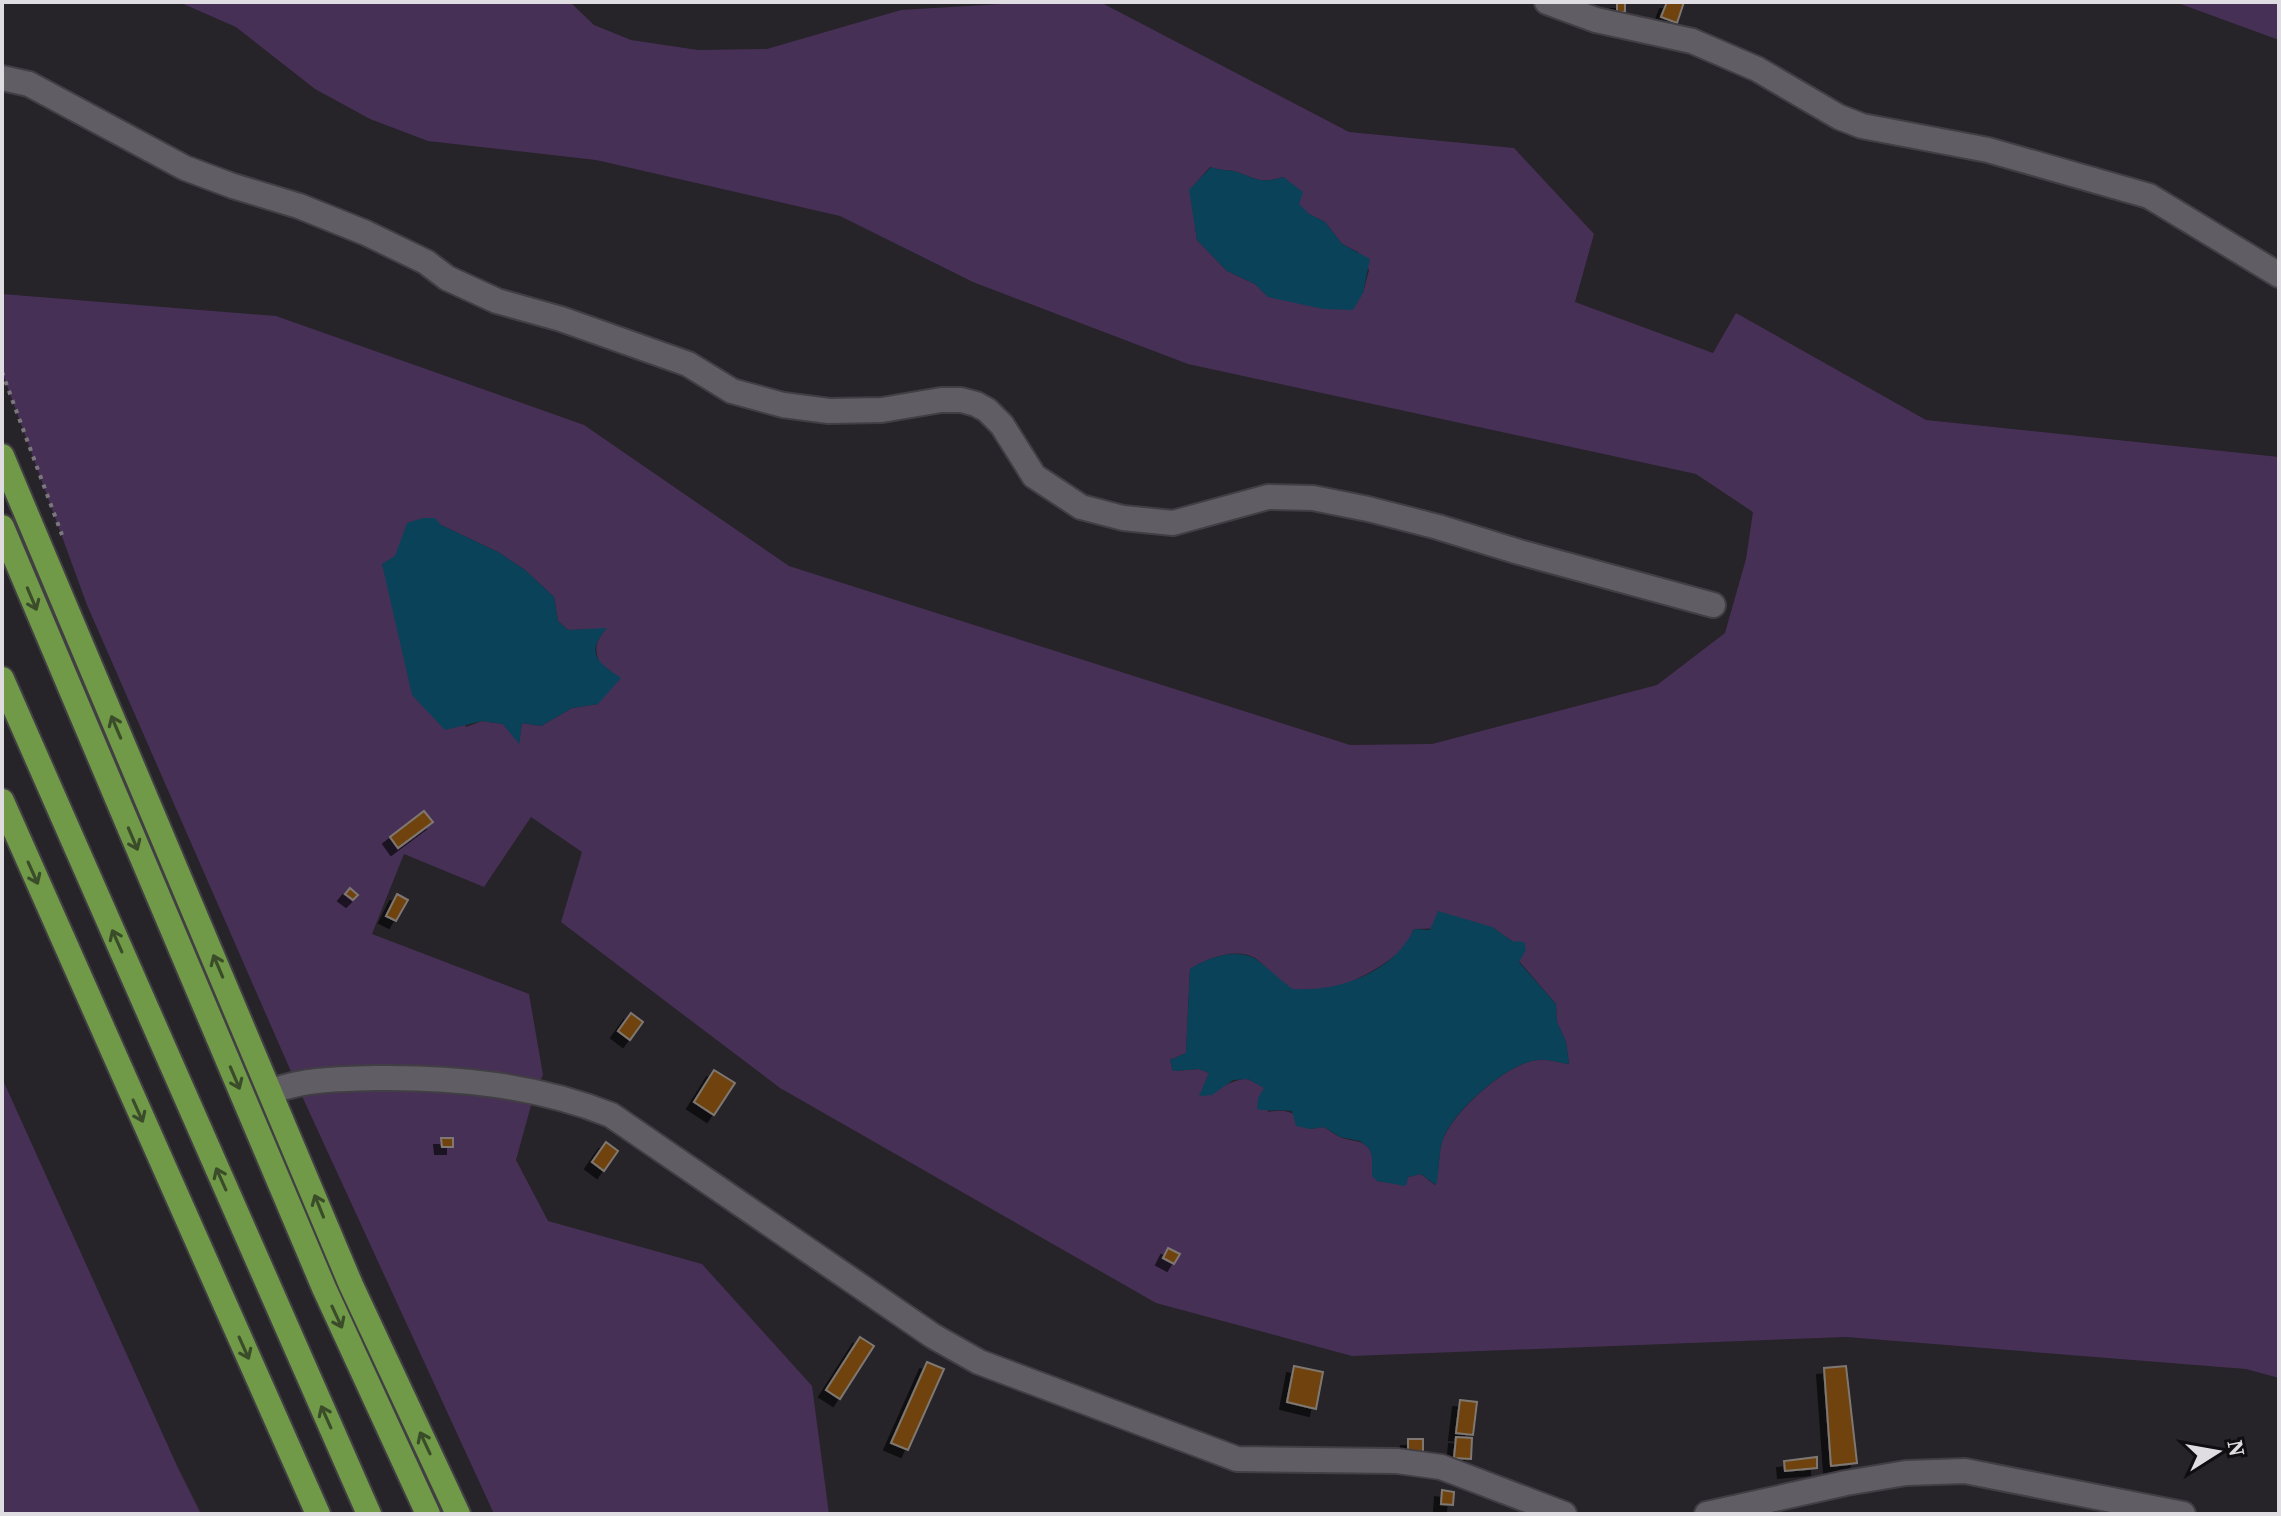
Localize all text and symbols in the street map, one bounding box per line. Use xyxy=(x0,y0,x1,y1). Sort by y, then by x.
one-way arrow xyxy=(26,586,41,611)
one-way arrow xyxy=(107,715,122,740)
one-way arrow xyxy=(126,826,141,851)
one-way arrow xyxy=(27,860,42,885)
one-way arrow xyxy=(108,929,123,954)
one-way arrow xyxy=(209,954,224,979)
one-way arrow xyxy=(228,1065,243,1090)
one-way arrow xyxy=(131,1098,146,1123)
one-way arrow xyxy=(213,1167,228,1192)
one-way arrow xyxy=(310,1194,325,1219)
one-way arrow xyxy=(330,1305,345,1329)
one-way arrow xyxy=(237,1336,252,1360)
one-way arrow xyxy=(318,1405,333,1429)
north arrow xyxy=(2177,1412,2257,1492)
one-way arrow xyxy=(417,1432,432,1456)
text: N xyxy=(2220,1437,2253,1459)

